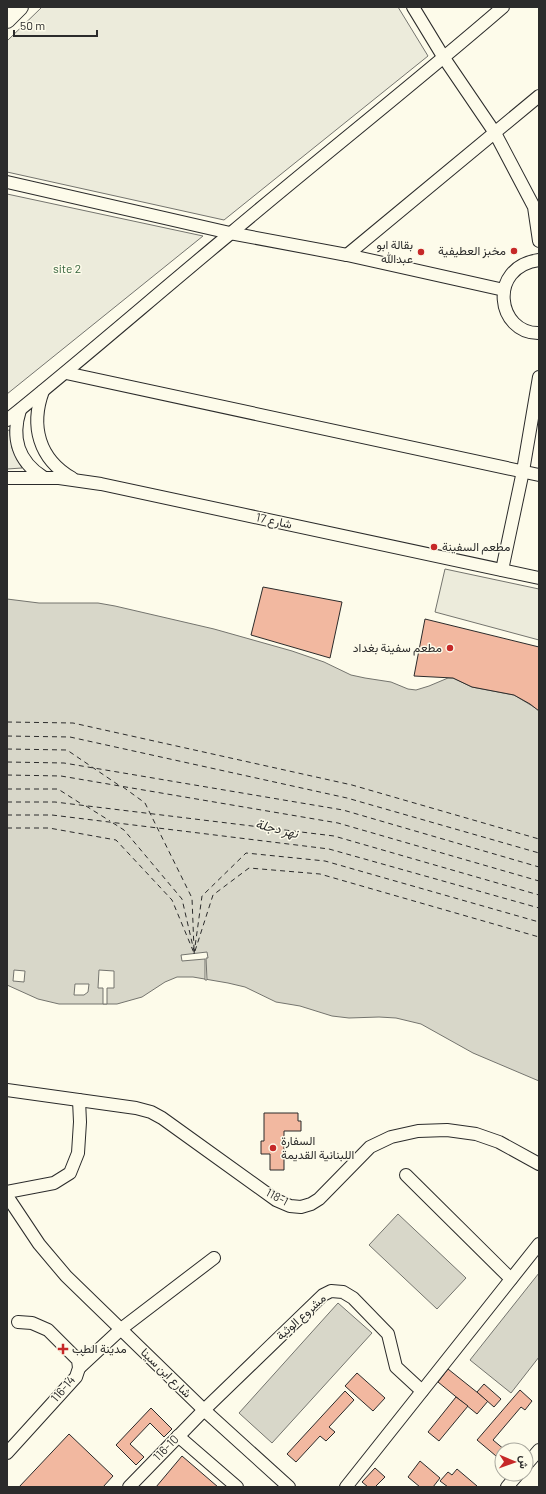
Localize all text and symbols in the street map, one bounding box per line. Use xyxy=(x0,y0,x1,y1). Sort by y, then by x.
scale bar xyxy=(14,12,97,38)
text: 50 m xyxy=(20,18,45,32)
place label: بقالة ابو عبدالله xyxy=(377,237,413,266)
place label: مخبز العطيفية xyxy=(438,243,506,259)
marker: مخبز العطيفية xyxy=(509,246,519,256)
marker: بقالة ابو عبدالله xyxy=(416,247,426,257)
park label: site 2 xyxy=(53,261,81,275)
street label: شارع 17 xyxy=(254,509,293,534)
place label: مطعم السفينة xyxy=(442,539,510,555)
marker: مطعم السفينة xyxy=(429,542,439,552)
place label: مطعم سفينة بغداد xyxy=(353,640,442,656)
marker: مطعم سفينة بغداد xyxy=(445,643,455,653)
water label: نهر دجلة xyxy=(254,815,301,842)
place label: السفارة اللبنانية القديمة xyxy=(281,1133,354,1162)
marker: السفارة اللبنانية القديمة xyxy=(268,1143,278,1153)
street label: 118-1 xyxy=(264,1184,291,1208)
street label: مشروع الوثبة xyxy=(273,1290,330,1344)
place label: مدينة الطب xyxy=(72,1341,127,1356)
marker: مدينة الطب xyxy=(57,1343,69,1355)
street label: شارع ابن سينا xyxy=(136,1345,195,1402)
street label: 116-14 xyxy=(47,1372,77,1404)
street label: 116-10 xyxy=(150,1432,181,1463)
north arrow xyxy=(494,1442,534,1482)
text: ش xyxy=(517,1455,531,1469)

